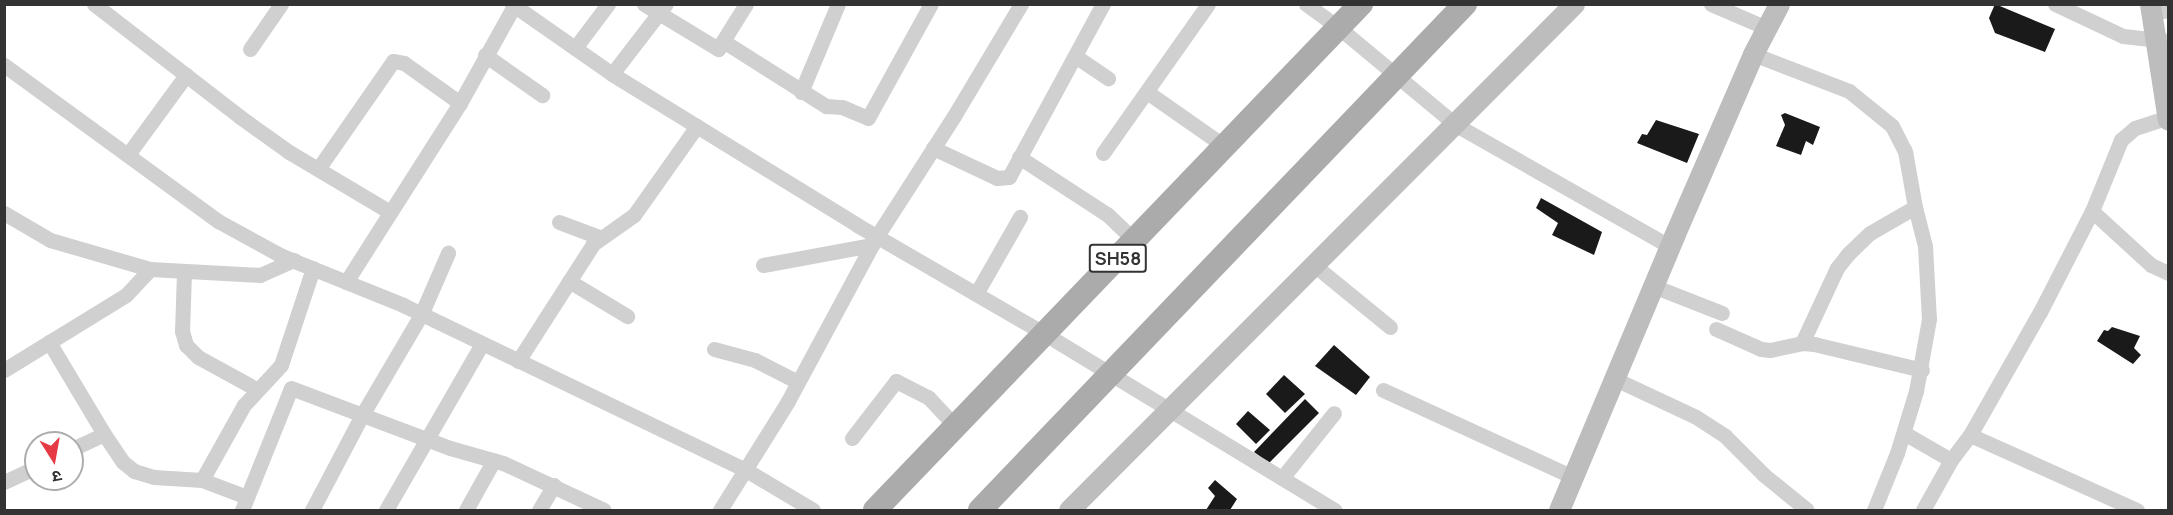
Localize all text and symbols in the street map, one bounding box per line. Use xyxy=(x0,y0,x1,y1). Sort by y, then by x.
road number: SH58 xyxy=(1088,243,1148,273)
north arrow xyxy=(24,431,84,491)
text: उ xyxy=(50,465,64,488)

